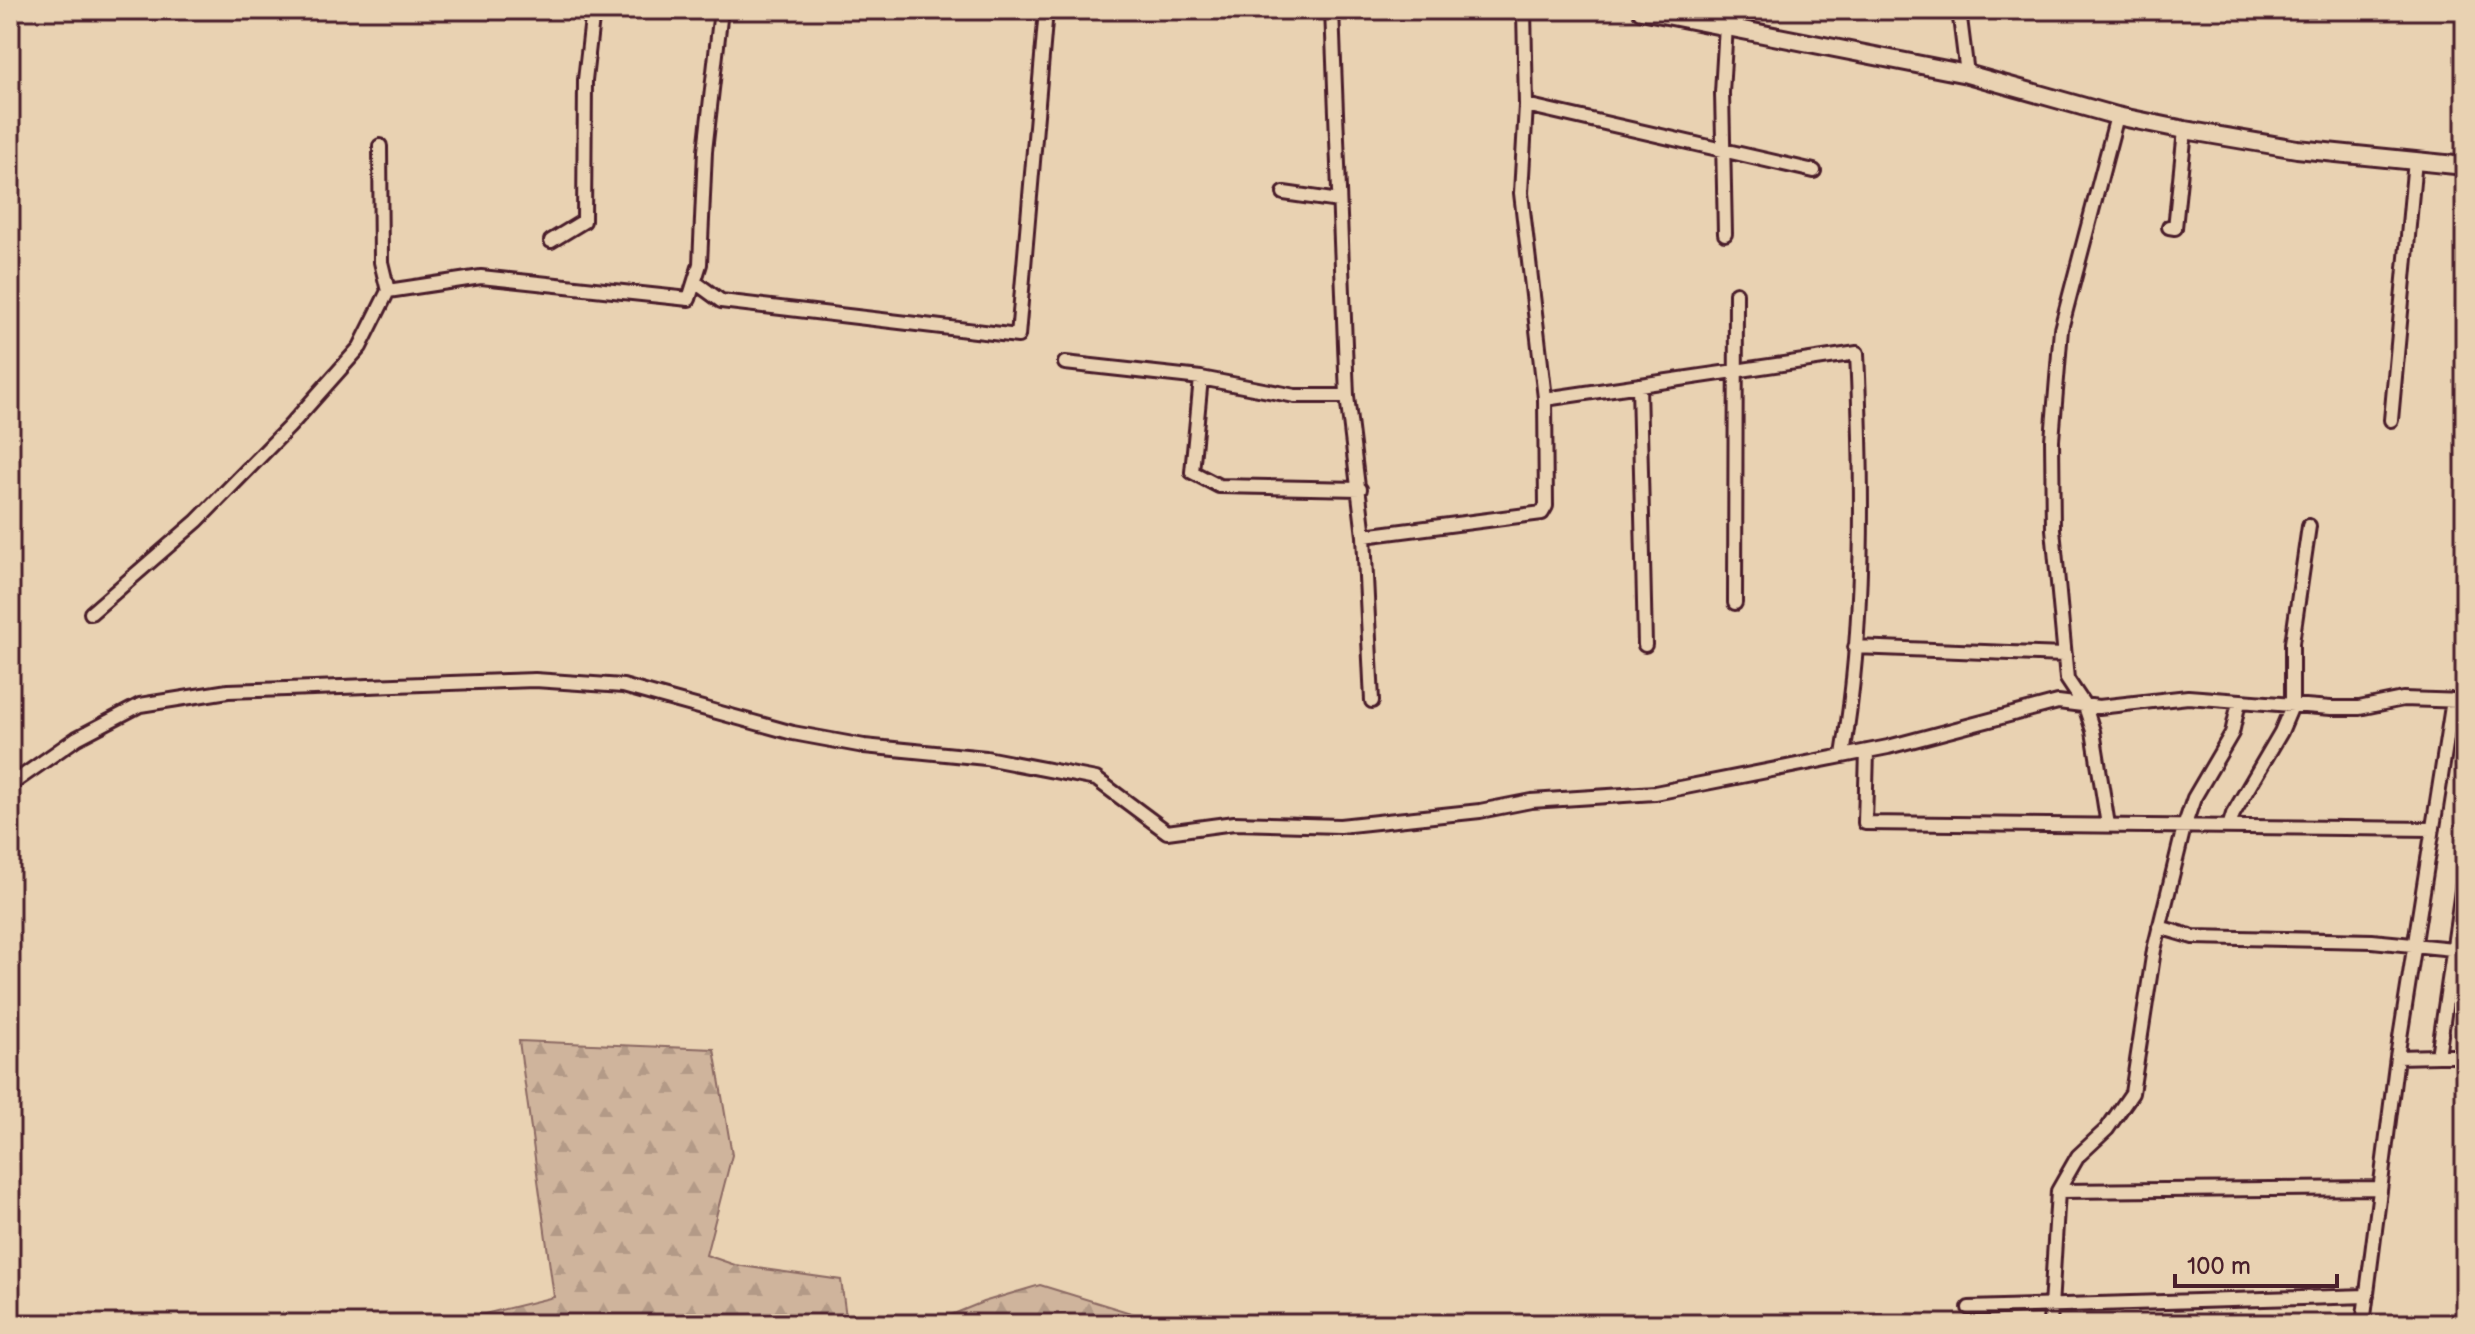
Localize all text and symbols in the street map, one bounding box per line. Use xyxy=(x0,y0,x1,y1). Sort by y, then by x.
scale bar xyxy=(2175,1238,2337,1288)
text: 100 m xyxy=(2187,1252,2251,1281)

